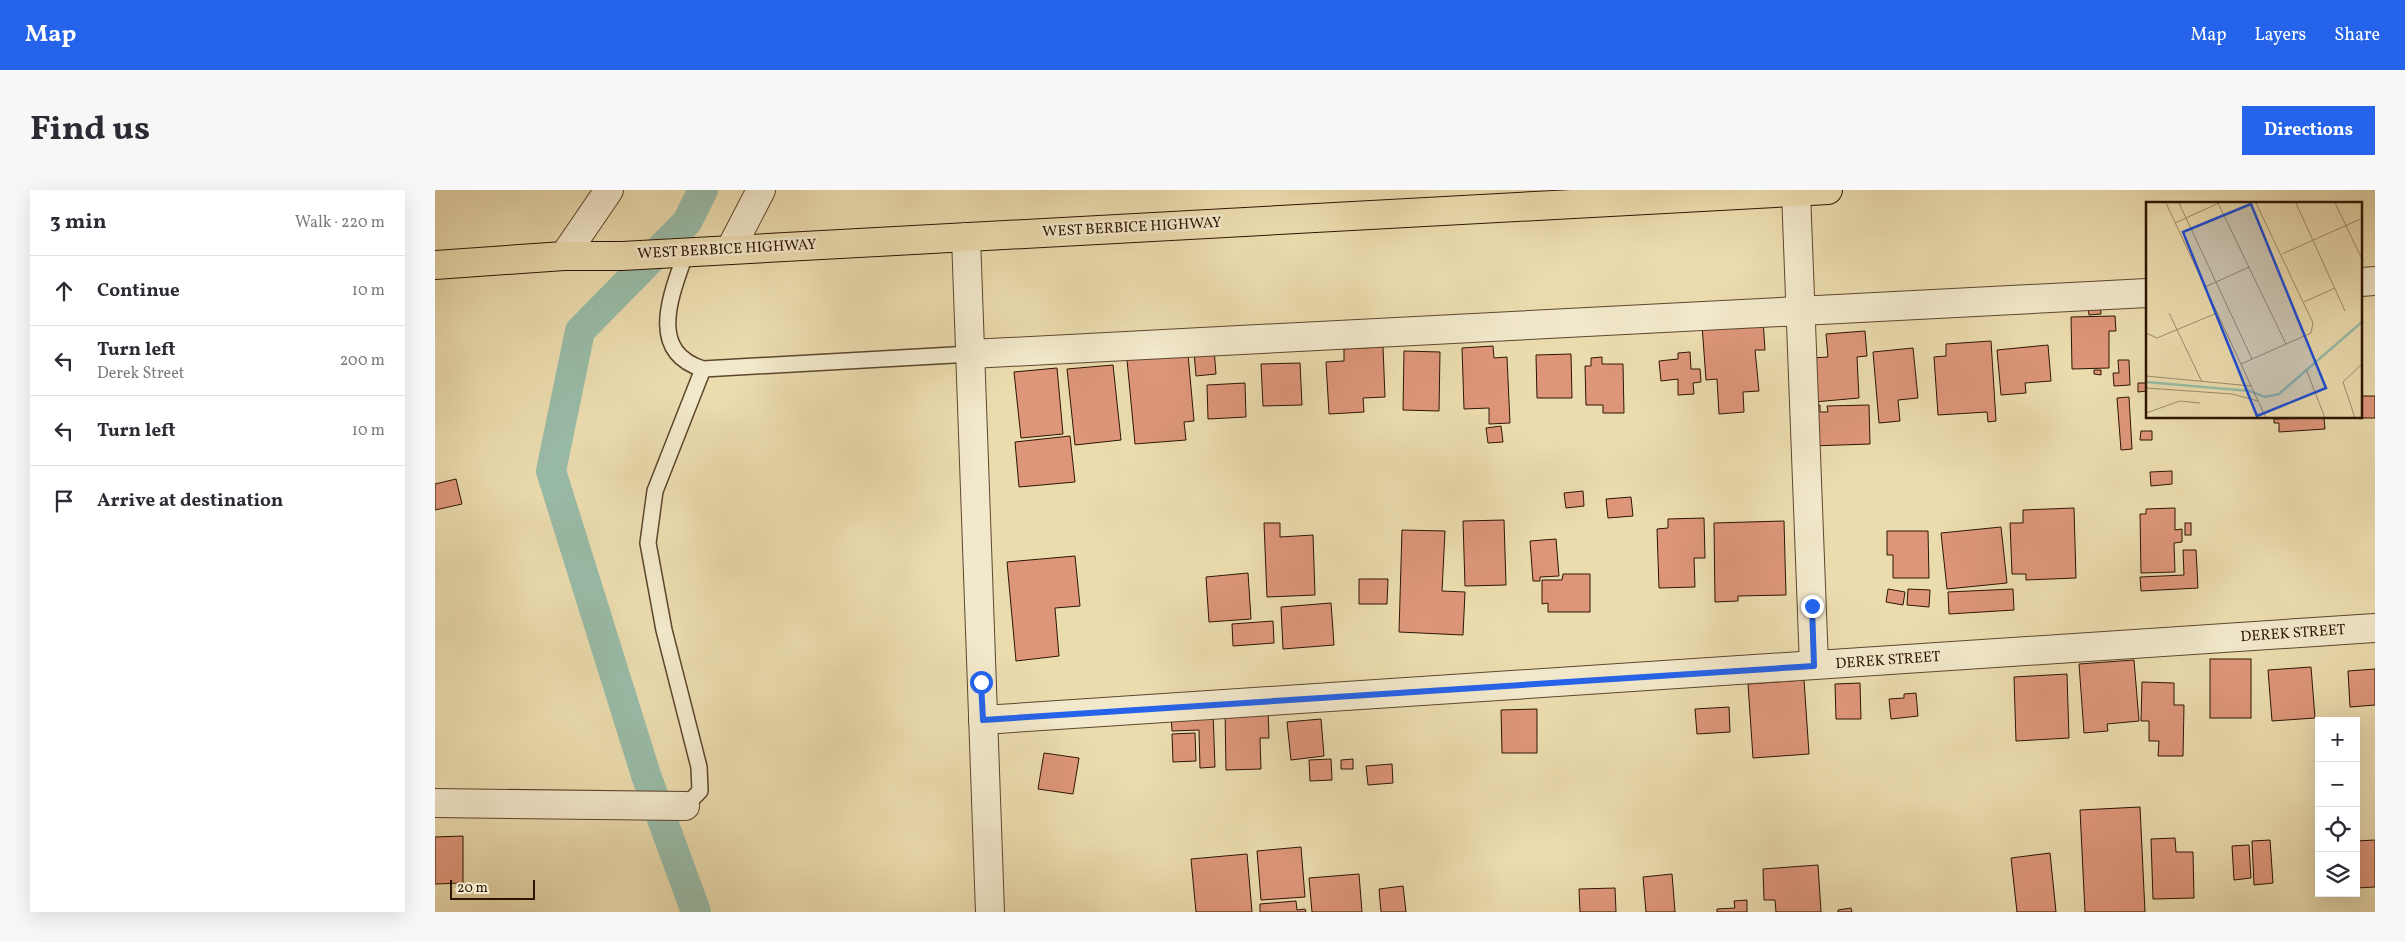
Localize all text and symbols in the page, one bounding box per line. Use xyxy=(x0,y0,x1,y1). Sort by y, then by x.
text: Map xyxy=(25,18,76,52)
text: Map xyxy=(2190,23,2226,48)
text: Layers xyxy=(2254,23,2306,48)
text: Share xyxy=(2334,23,2380,48)
text: Find us xyxy=(30,106,150,154)
button: Directions xyxy=(2242,106,2375,155)
inset map xyxy=(2146,202,2363,419)
text: 3 min xyxy=(50,208,106,237)
text: Walk · 220 m xyxy=(295,212,385,234)
street label: WEST BERBICE HIGHWAY xyxy=(1042,213,1223,243)
street label: WEST BERBICE HIGHWAY xyxy=(637,235,818,265)
icon: ahead xyxy=(50,277,78,305)
text: Continue xyxy=(97,278,180,304)
text: 10 m xyxy=(352,280,385,302)
text: Turn left xyxy=(97,337,176,363)
icon: left xyxy=(50,347,78,375)
text: 200 m xyxy=(340,350,385,372)
text: Derek Street xyxy=(97,363,184,385)
icon: left xyxy=(50,417,78,445)
text: Turn left xyxy=(97,418,176,444)
text: 10 m xyxy=(352,420,385,442)
icon: arrive xyxy=(50,487,78,515)
text: Arrive at destination xyxy=(97,488,283,514)
route end xyxy=(1801,595,1824,618)
street label: DEREK STREET xyxy=(2240,620,2346,648)
street label: DEREK STREET xyxy=(1835,647,1941,675)
route start xyxy=(970,671,993,694)
map controls xyxy=(2315,717,2360,897)
button: + xyxy=(2315,717,2360,762)
button: − xyxy=(2315,762,2360,807)
button: locate xyxy=(2315,807,2360,852)
button: layers xyxy=(2315,852,2360,897)
scale bar xyxy=(450,877,535,900)
text: 20 m xyxy=(457,879,488,898)

